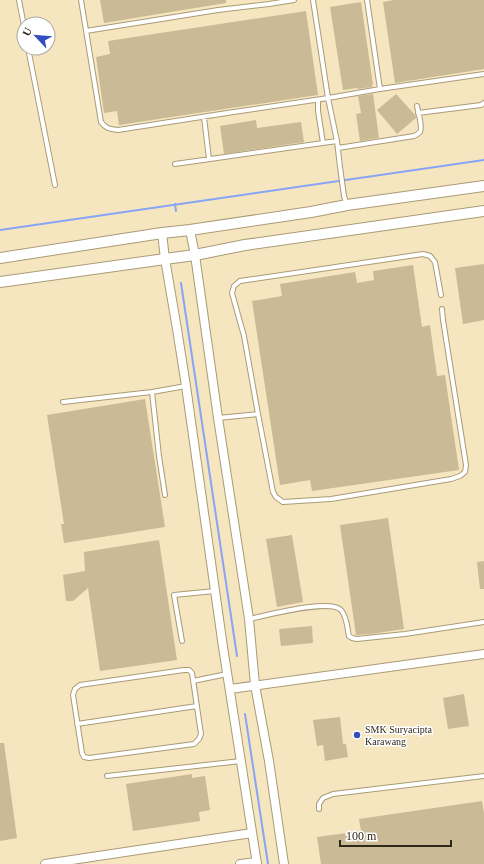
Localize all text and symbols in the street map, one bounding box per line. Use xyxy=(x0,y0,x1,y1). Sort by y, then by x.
north arrow xyxy=(16,16,56,56)
text: U xyxy=(20,25,34,38)
place label: SMK Suryacipta Karawang xyxy=(365,724,433,747)
marker: SMK Suryacipta Karawang xyxy=(352,730,362,740)
scale bar xyxy=(340,822,451,848)
text: 100 m xyxy=(346,829,377,843)

